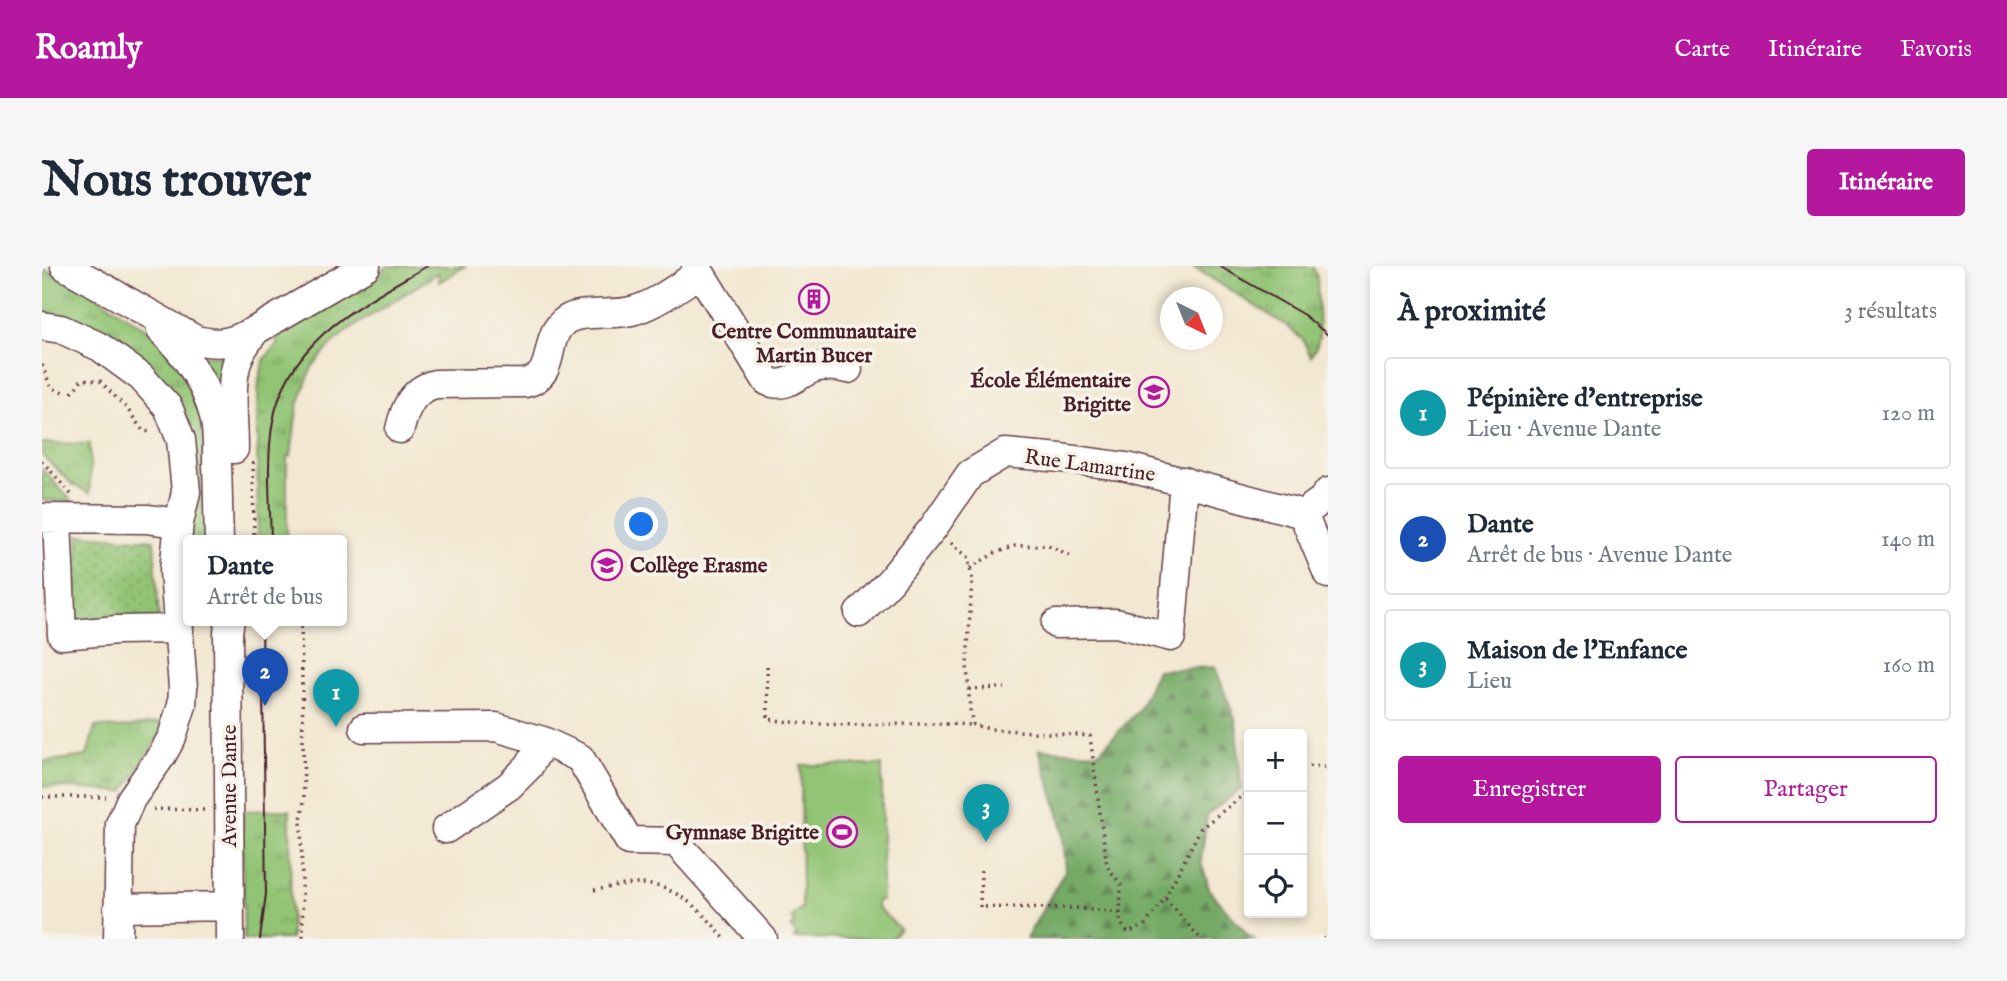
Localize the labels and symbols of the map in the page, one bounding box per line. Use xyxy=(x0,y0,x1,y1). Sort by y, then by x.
building icon: Centre Communautaire Martin Bucer xyxy=(797,282,831,316)
north arrow xyxy=(1160,287,1223,350)
place label: Centre Communautaire Martin Bucer xyxy=(712,319,917,370)
place label: École Élémentaire Brigitte xyxy=(970,367,1131,419)
school or university icon: École Élémentaire Brigitte xyxy=(1137,375,1171,409)
street label: Rue Lamartine xyxy=(1023,444,1157,489)
your location xyxy=(624,507,658,541)
school or university icon: Collège Erasme xyxy=(590,548,624,582)
place label: Collège Erasme xyxy=(630,553,768,580)
pin: 2 xyxy=(242,648,288,706)
pin: 1 xyxy=(313,669,359,727)
street label: Avenue Dante xyxy=(217,724,244,848)
pin: 3 xyxy=(963,784,1009,842)
sports icon: Gymnase Brigitte xyxy=(825,815,859,849)
place label: Gymnase Brigitte xyxy=(666,820,819,847)

